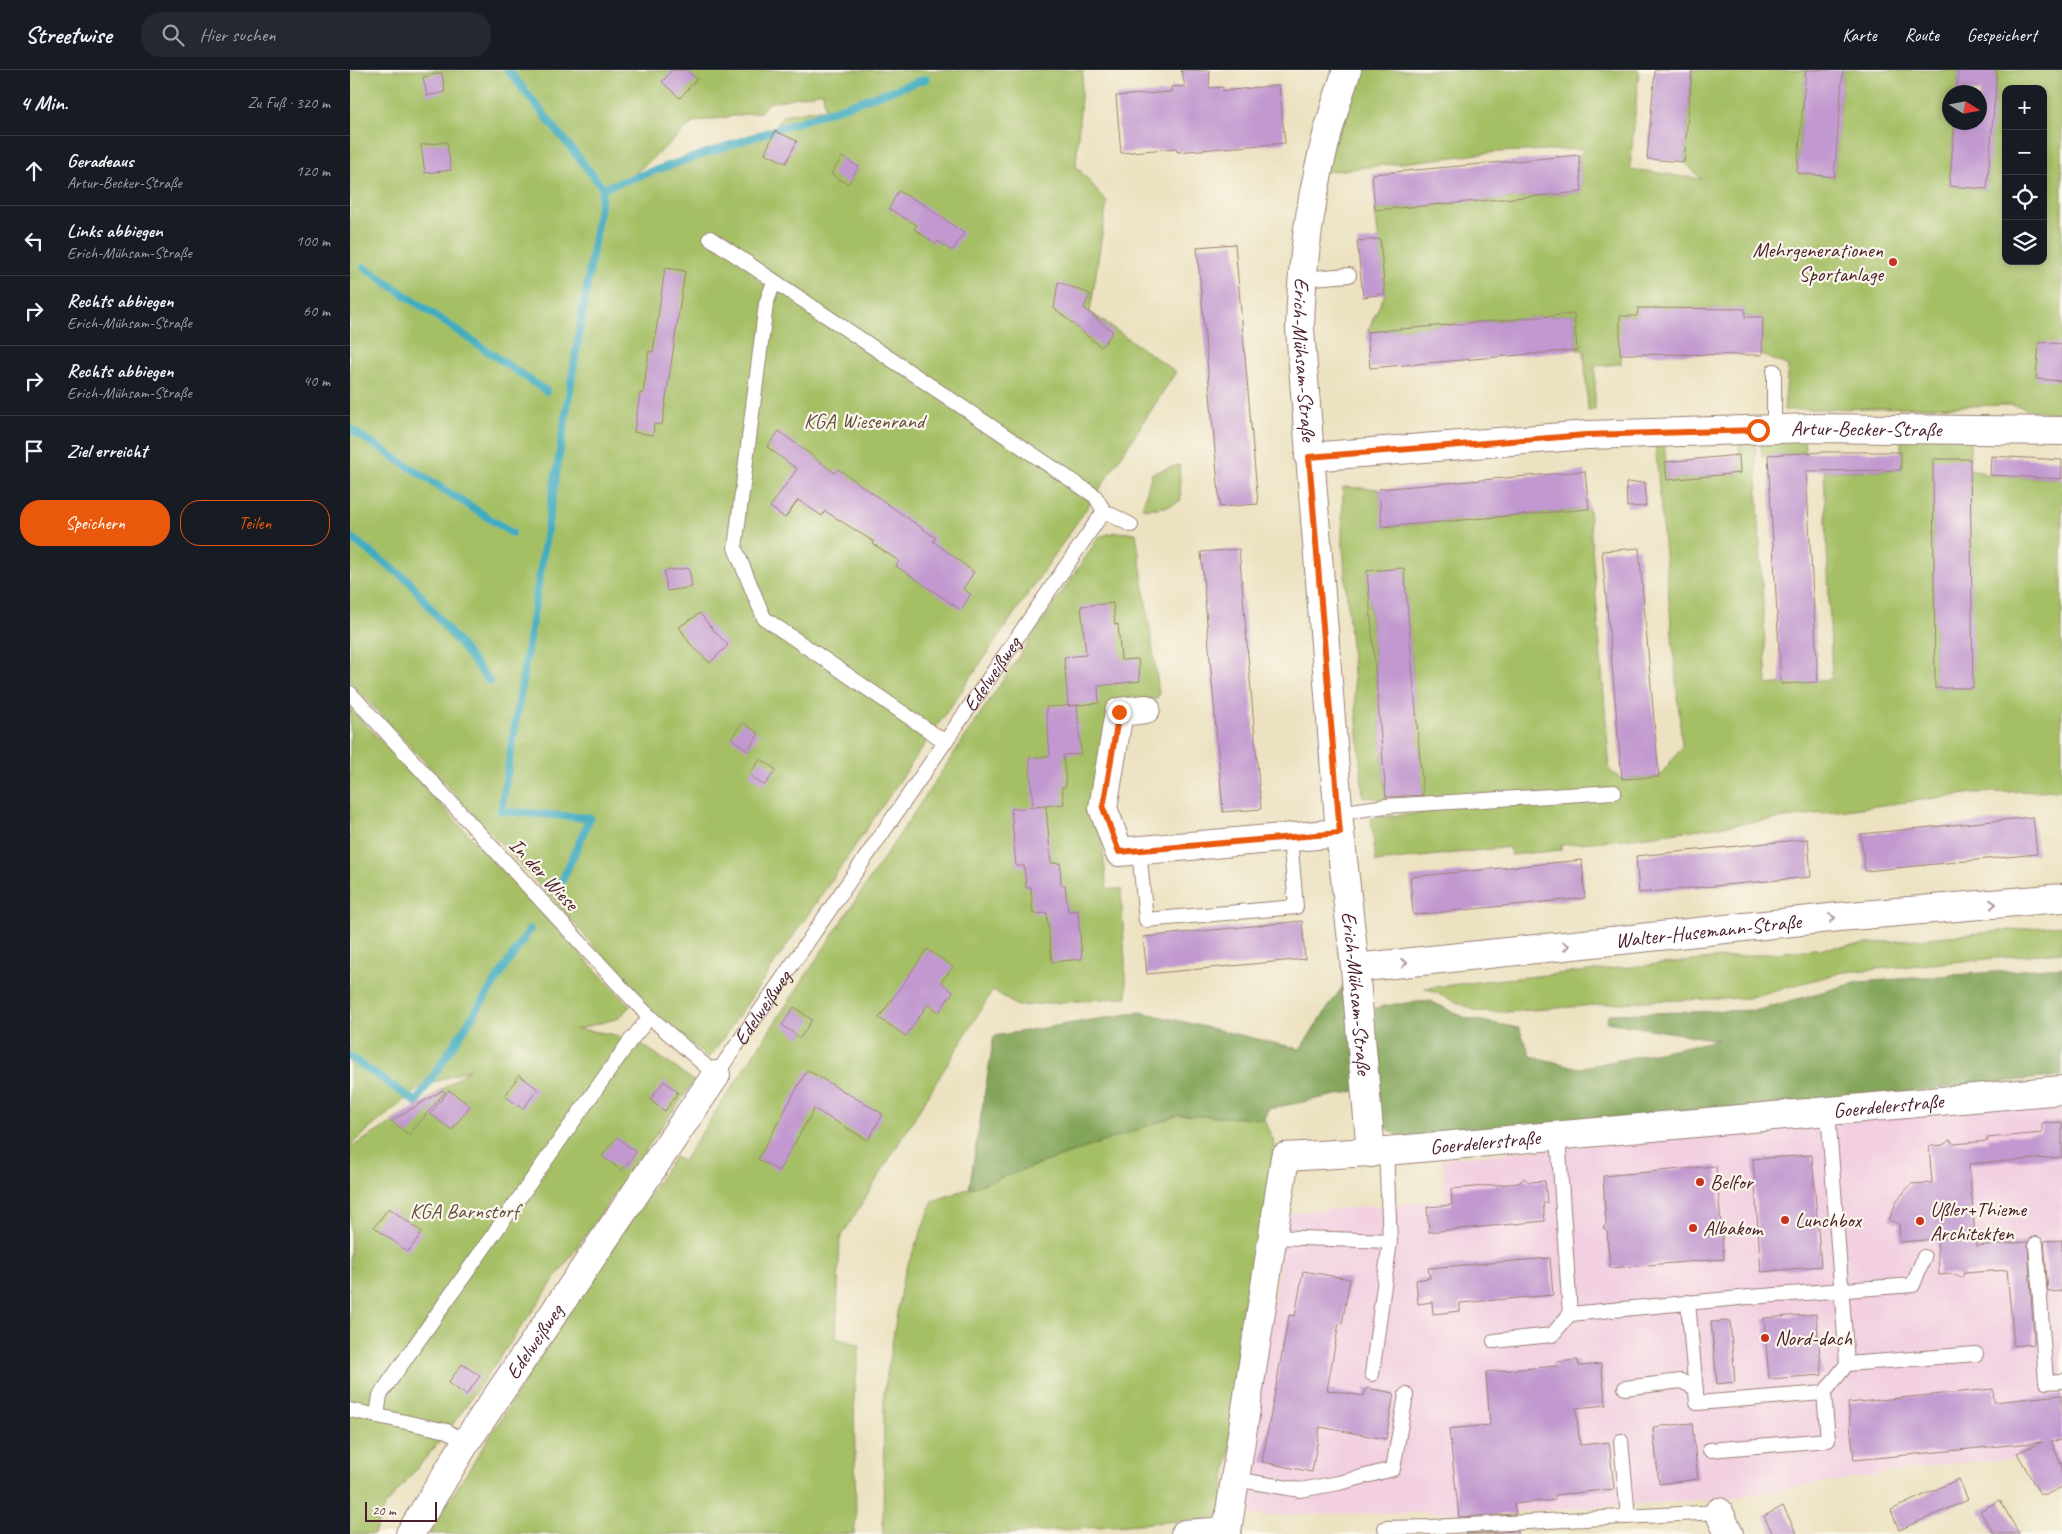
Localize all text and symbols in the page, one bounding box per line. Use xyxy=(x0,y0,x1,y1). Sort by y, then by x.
search box xyxy=(141,12,491,57)
text: Streetwise xyxy=(25,20,111,50)
icon: search xyxy=(159,21,187,49)
text: Hier suchen xyxy=(199,23,276,47)
text: Karte xyxy=(1842,24,1877,46)
text: Route xyxy=(1905,24,1939,46)
text: Gespeichert xyxy=(1967,24,2037,46)
north arrow xyxy=(1942,85,1987,130)
map controls xyxy=(2002,85,2047,265)
button: + xyxy=(2002,85,2047,130)
text: 4 Min. xyxy=(20,90,68,116)
text: Zu Fuß · 320 m xyxy=(247,93,330,113)
button: − xyxy=(2002,130,2047,175)
text: Geradeaus xyxy=(67,149,134,173)
icon: ahead xyxy=(20,157,48,185)
text: 120 m xyxy=(296,161,330,181)
text: Artur-Becker-Straße xyxy=(67,173,182,193)
button: locate xyxy=(2002,175,2047,220)
text: Links abbiegen xyxy=(67,219,163,243)
button: layers xyxy=(2002,220,2047,265)
icon: left xyxy=(20,227,48,255)
text: 100 m xyxy=(296,231,330,251)
place label: Mehrgenerationen Sportanlage xyxy=(1752,237,1885,287)
text: Erich-Mühsam-Straße xyxy=(67,243,192,263)
marker: Mehrgenerationen Sportanlage xyxy=(1887,256,1899,268)
street label: Erich-Mühsam-Straße xyxy=(1287,277,1322,444)
text: Rechts abbiegen xyxy=(67,289,173,313)
icon: right xyxy=(20,297,48,325)
text: 60 m xyxy=(303,301,330,321)
text: Erich-Mühsam-Straße xyxy=(67,313,192,333)
text: Rechts abbiegen xyxy=(67,359,173,383)
icon: right xyxy=(20,367,48,395)
text: 40 m xyxy=(303,371,330,391)
text: Erich-Mühsam-Straße xyxy=(67,383,192,403)
park label: KGA Wiesenrand xyxy=(804,408,928,434)
street label: Artur-Becker-Straße xyxy=(1790,415,1944,443)
route start xyxy=(1747,419,1770,442)
icon: arrive xyxy=(20,437,48,465)
text: Ziel erreicht xyxy=(67,439,147,463)
button: Speichern xyxy=(20,500,170,546)
button: Teilen xyxy=(180,500,330,546)
street label: Edelweißweg xyxy=(957,631,1027,716)
route end xyxy=(1108,701,1131,724)
street label: In der Wiese xyxy=(504,832,586,917)
one-way arrow xyxy=(1990,899,1998,910)
street label: Walter-Husemann-Straße xyxy=(1614,908,1804,953)
street label: Erich-Mühsam-Straße xyxy=(1336,910,1377,1078)
one-way arrow xyxy=(1828,913,1836,924)
one-way arrow xyxy=(1562,941,1570,952)
one-way arrow xyxy=(1400,958,1408,969)
street label: Edelweißweg xyxy=(727,964,798,1050)
street label: Goerdelerstraße xyxy=(1832,1088,1947,1124)
street label: Goerdelerstraße xyxy=(1429,1124,1543,1160)
place label: Belfor xyxy=(1710,1169,1754,1195)
marker: Belfor xyxy=(1694,1176,1706,1188)
place label: Ußler+Thieme Architekten xyxy=(1930,1196,2027,1246)
park label: KGA Barnstorf xyxy=(410,1198,523,1224)
place label: Lunchbox xyxy=(1795,1207,1863,1233)
marker: Lunchbox xyxy=(1779,1214,1791,1226)
place label: Albakom xyxy=(1703,1215,1764,1241)
marker: Ußler+Thieme Architekten xyxy=(1914,1215,1926,1227)
marker: Albakom xyxy=(1687,1222,1699,1234)
street label: Edelweißweg xyxy=(500,1298,570,1384)
place label: Nord-dach xyxy=(1775,1325,1852,1351)
marker: Nord-dach xyxy=(1759,1332,1771,1344)
scale bar xyxy=(365,1499,438,1522)
text: 20 m xyxy=(372,1502,396,1519)

